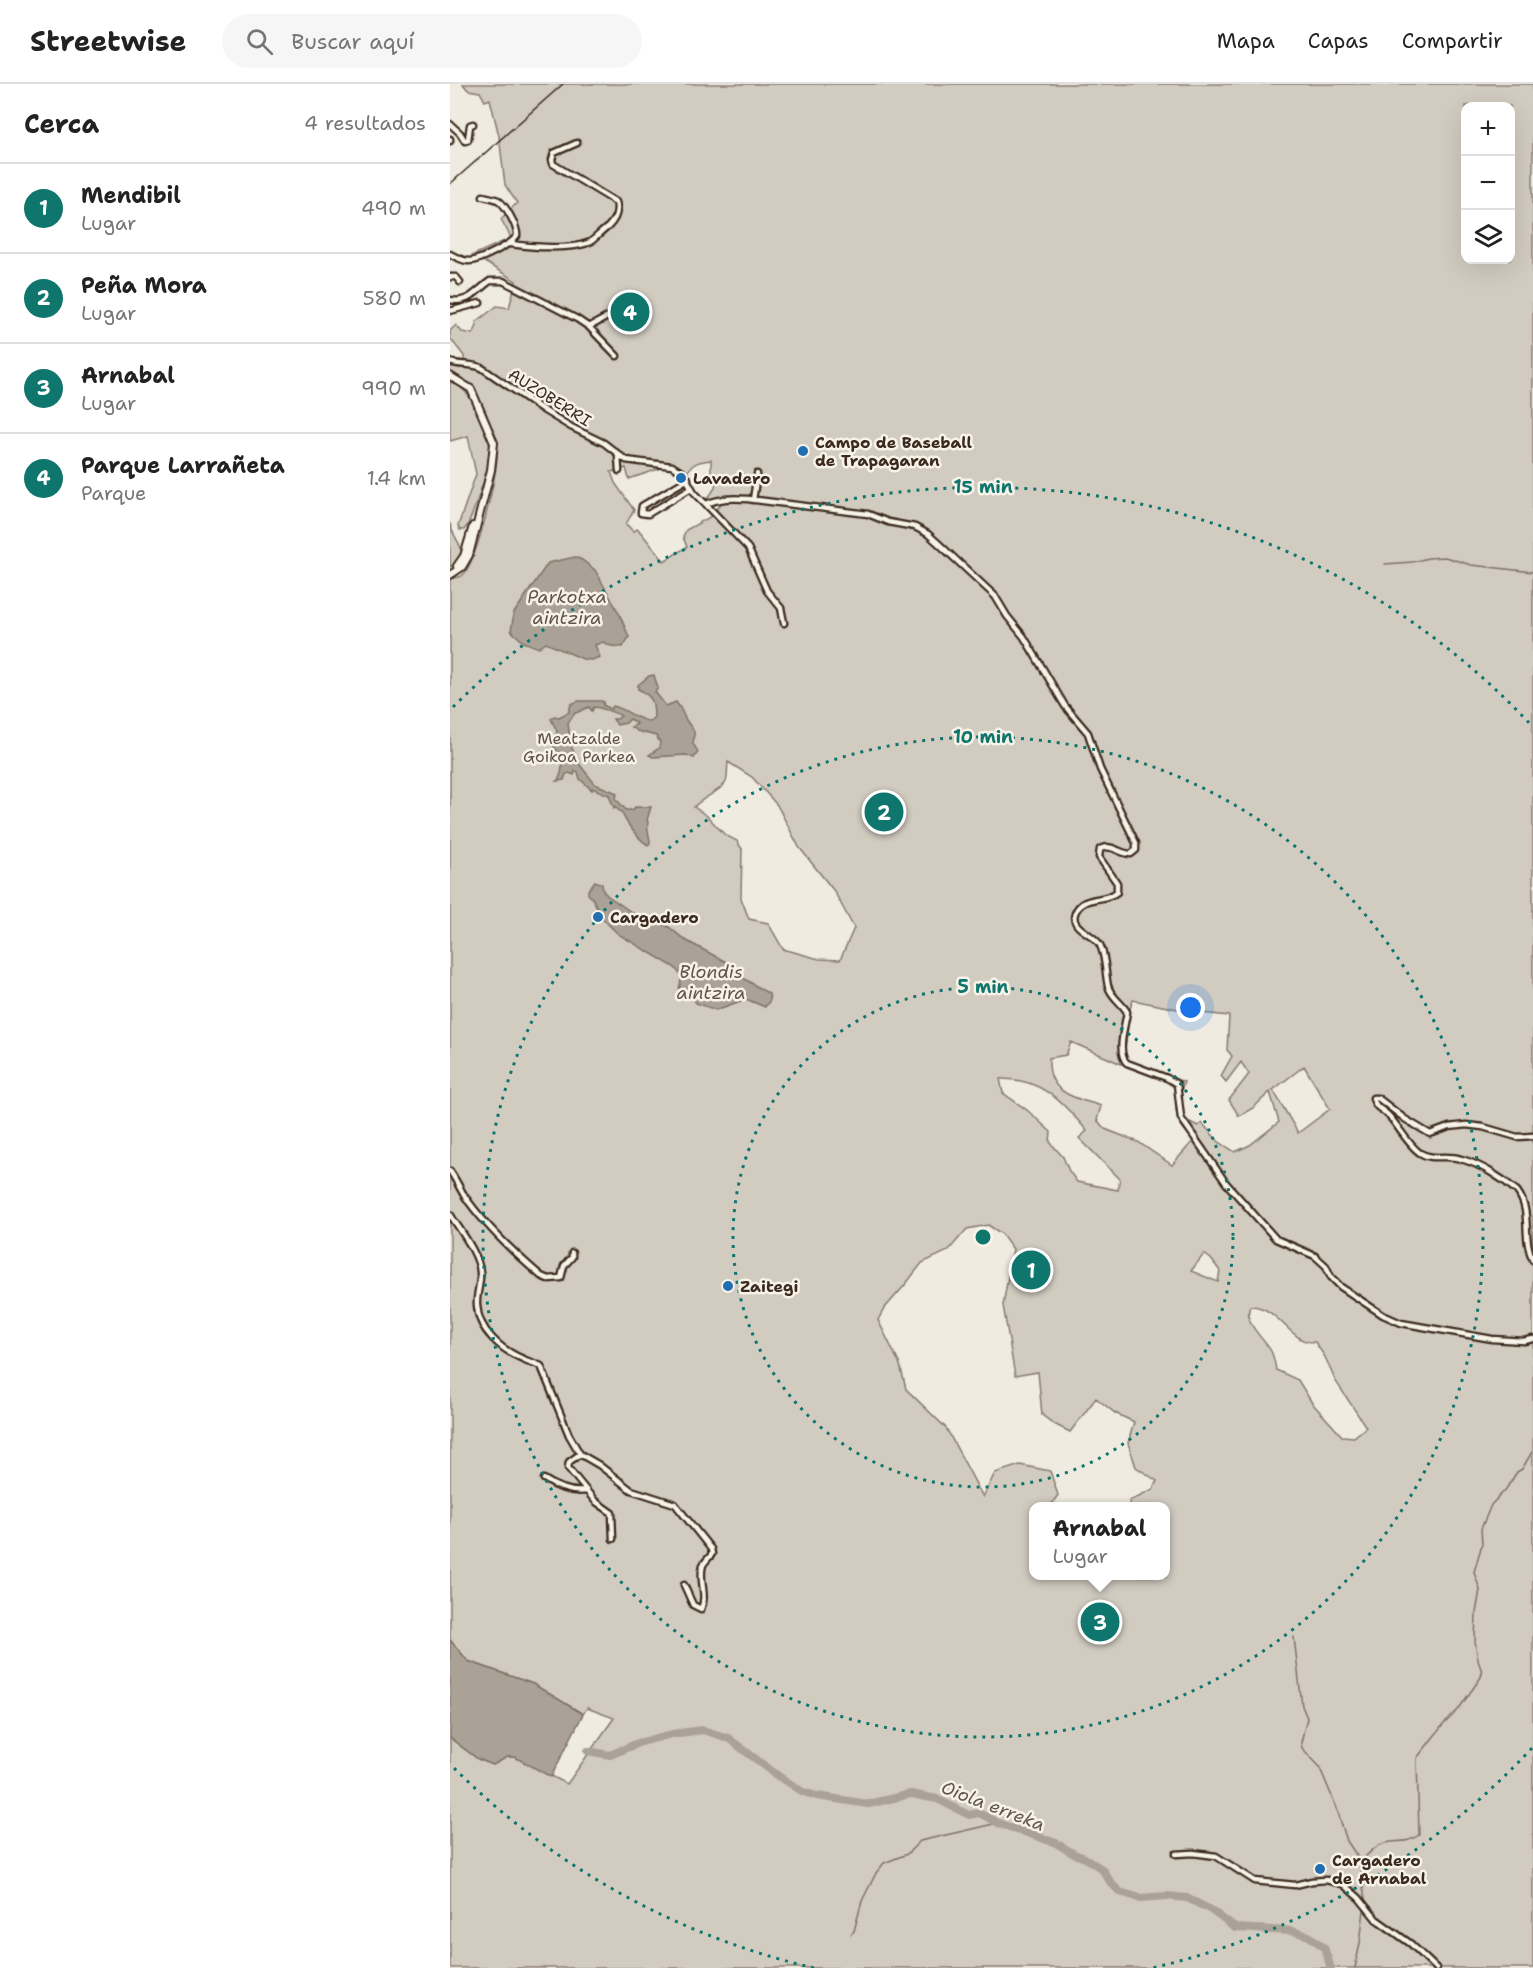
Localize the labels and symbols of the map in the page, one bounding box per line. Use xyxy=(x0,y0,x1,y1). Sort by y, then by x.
pin: 4 xyxy=(610,290,650,334)
street label: AUZOBERRI xyxy=(504,364,595,431)
place label: Campo de Baseball de Trapagaran xyxy=(815,432,973,471)
marker: Campo de Baseball de Trapagaran xyxy=(796,444,810,458)
place label: Lavadero xyxy=(693,468,770,489)
marker: Lavadero xyxy=(674,471,688,485)
text: 15 min xyxy=(953,475,1013,499)
water label: Parkotxa aintzira xyxy=(527,585,607,630)
text: 10 min xyxy=(953,725,1013,749)
park label: Meatzalde Goikoa Parkea xyxy=(523,728,635,767)
pin: 2 xyxy=(864,790,904,834)
place label: Cargadero xyxy=(610,907,699,928)
marker: Cargadero xyxy=(591,910,605,924)
water label: Blondis aintzira xyxy=(677,960,745,1005)
text: 5 min xyxy=(957,975,1009,999)
your location xyxy=(1176,993,1205,1022)
centre of rings xyxy=(973,1227,993,1247)
pin: 1 xyxy=(1012,1248,1050,1292)
place label: Zaitegi xyxy=(740,1276,798,1297)
marker: Zaitegi xyxy=(721,1279,735,1293)
pin: 3 xyxy=(1080,1600,1120,1644)
water label: Oiola erreka xyxy=(938,1775,1048,1837)
place label: Cargadero de Arnabal xyxy=(1332,1850,1427,1889)
marker: Cargadero de Arnabal xyxy=(1313,1862,1327,1876)

